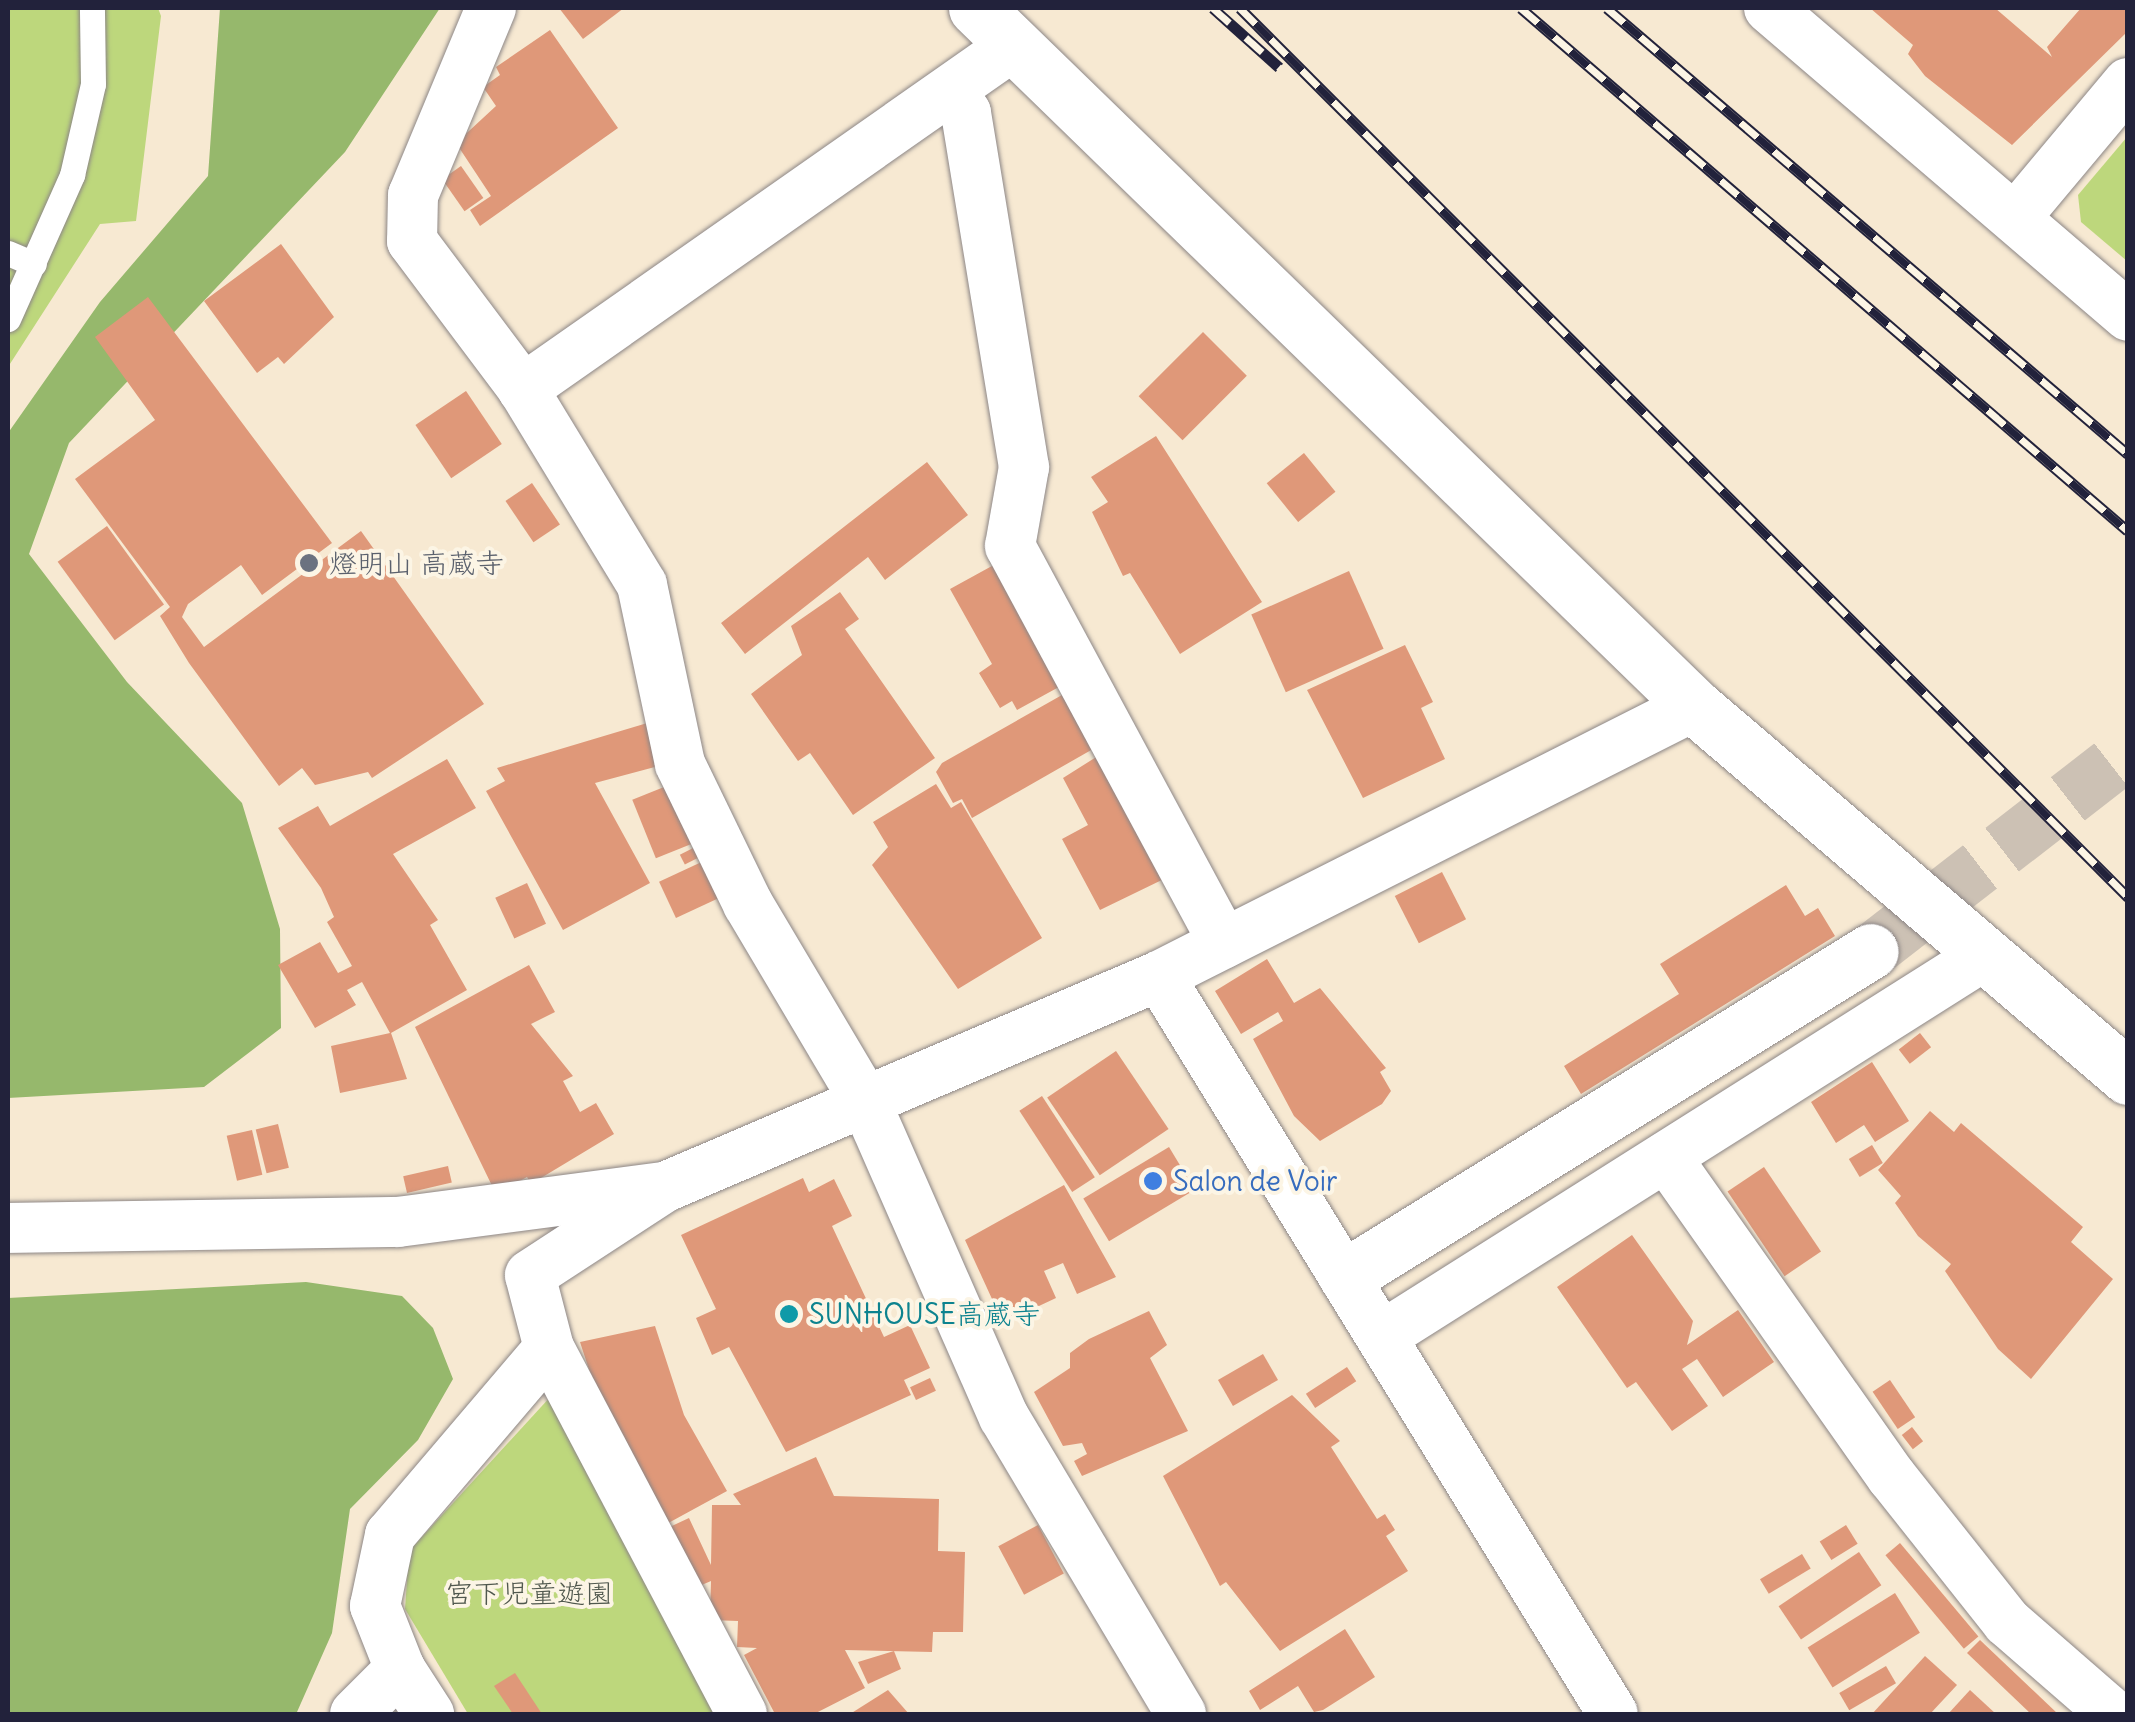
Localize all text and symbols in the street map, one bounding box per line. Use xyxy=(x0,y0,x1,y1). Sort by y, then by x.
place label: 燈明山 高蔵寺 xyxy=(329,546,504,580)
marker: 燈明山 高蔵寺 xyxy=(298,552,320,574)
place label: Salon de Voir xyxy=(1173,1164,1337,1198)
marker: Salon de Voir xyxy=(1142,1170,1164,1192)
place label: SUNHOUSE高蔵寺 xyxy=(809,1297,1040,1331)
marker: SUNHOUSE高蔵寺 xyxy=(778,1303,800,1325)
park label: 宮下児童遊園 xyxy=(445,1576,613,1610)

